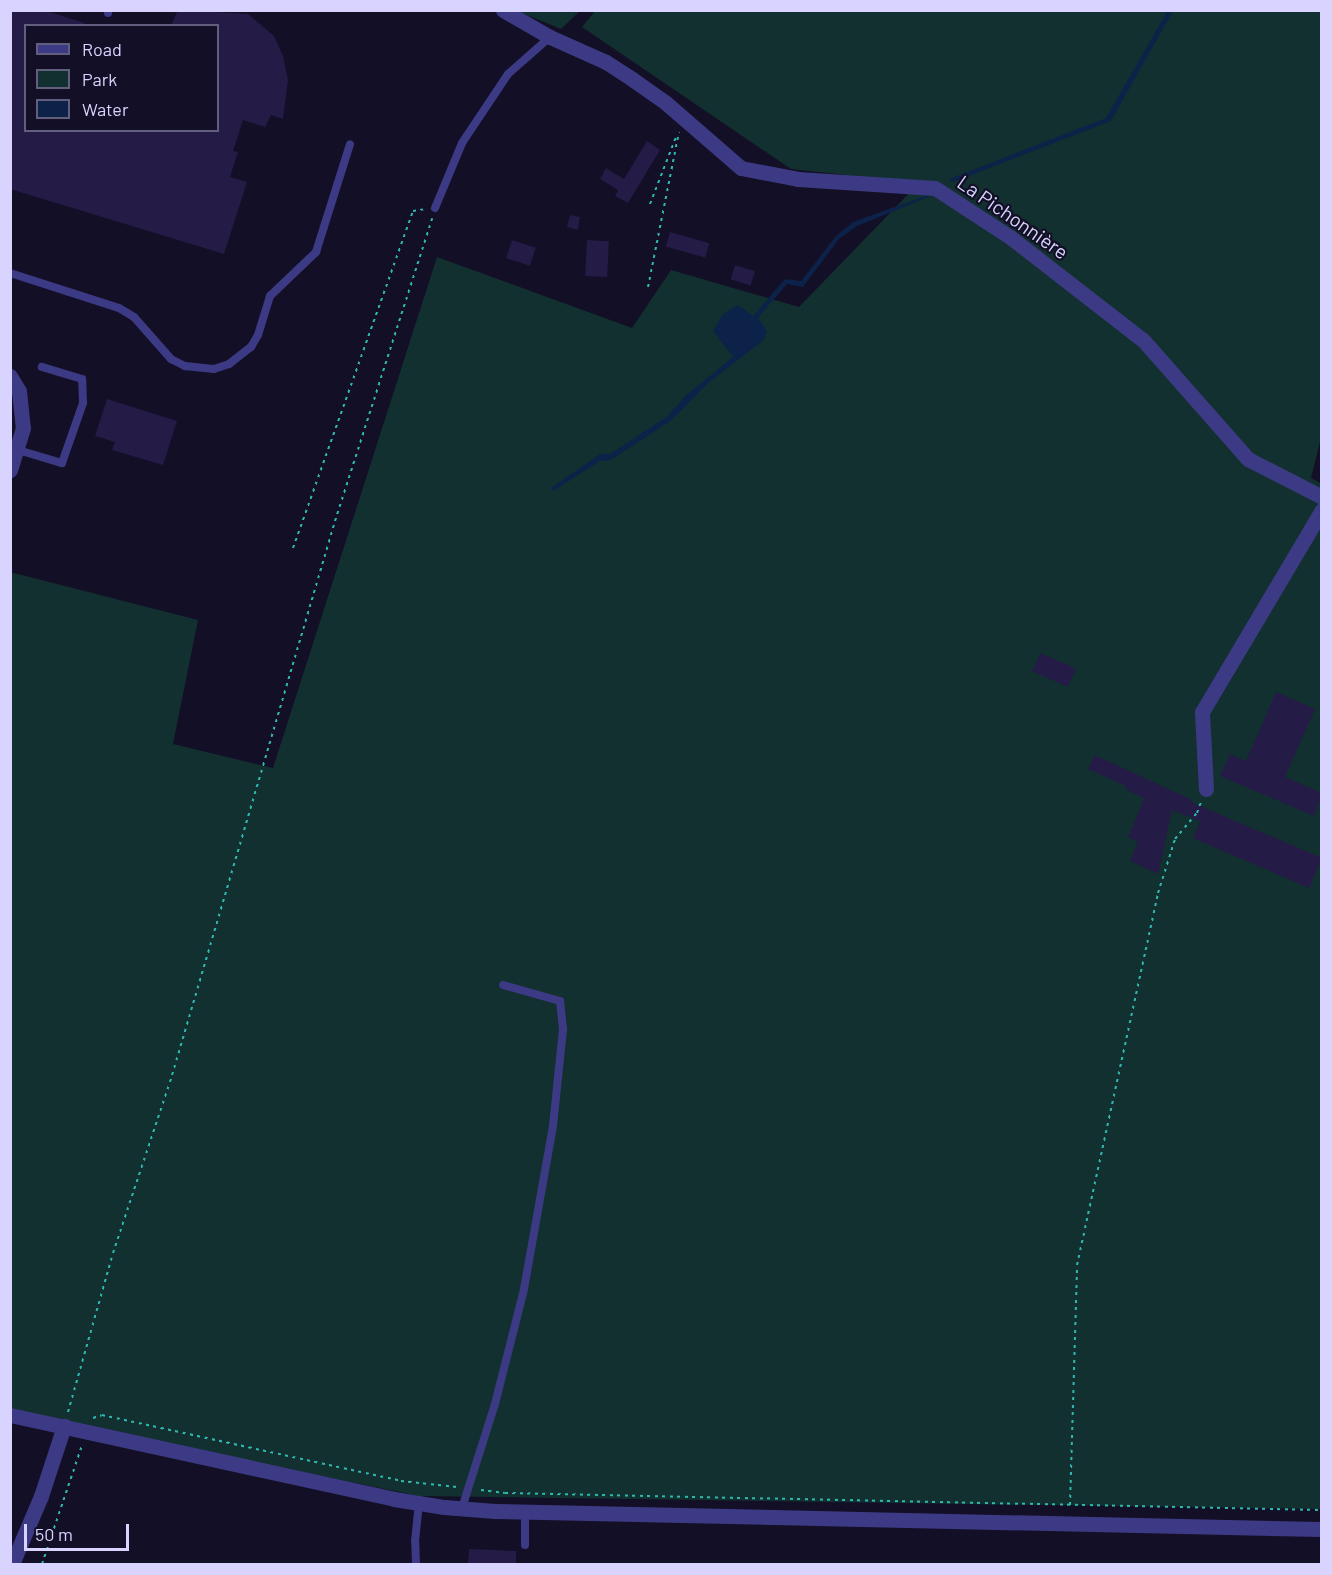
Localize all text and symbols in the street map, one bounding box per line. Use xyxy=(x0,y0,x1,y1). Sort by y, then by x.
legend xyxy=(24,24,219,132)
text: Road xyxy=(82,38,122,60)
text: Park xyxy=(82,68,117,90)
text: Water xyxy=(82,98,129,120)
street label: La Pichonnière xyxy=(953,170,1073,264)
scale bar xyxy=(27,1512,132,1550)
text: 50 m xyxy=(35,1523,73,1545)

